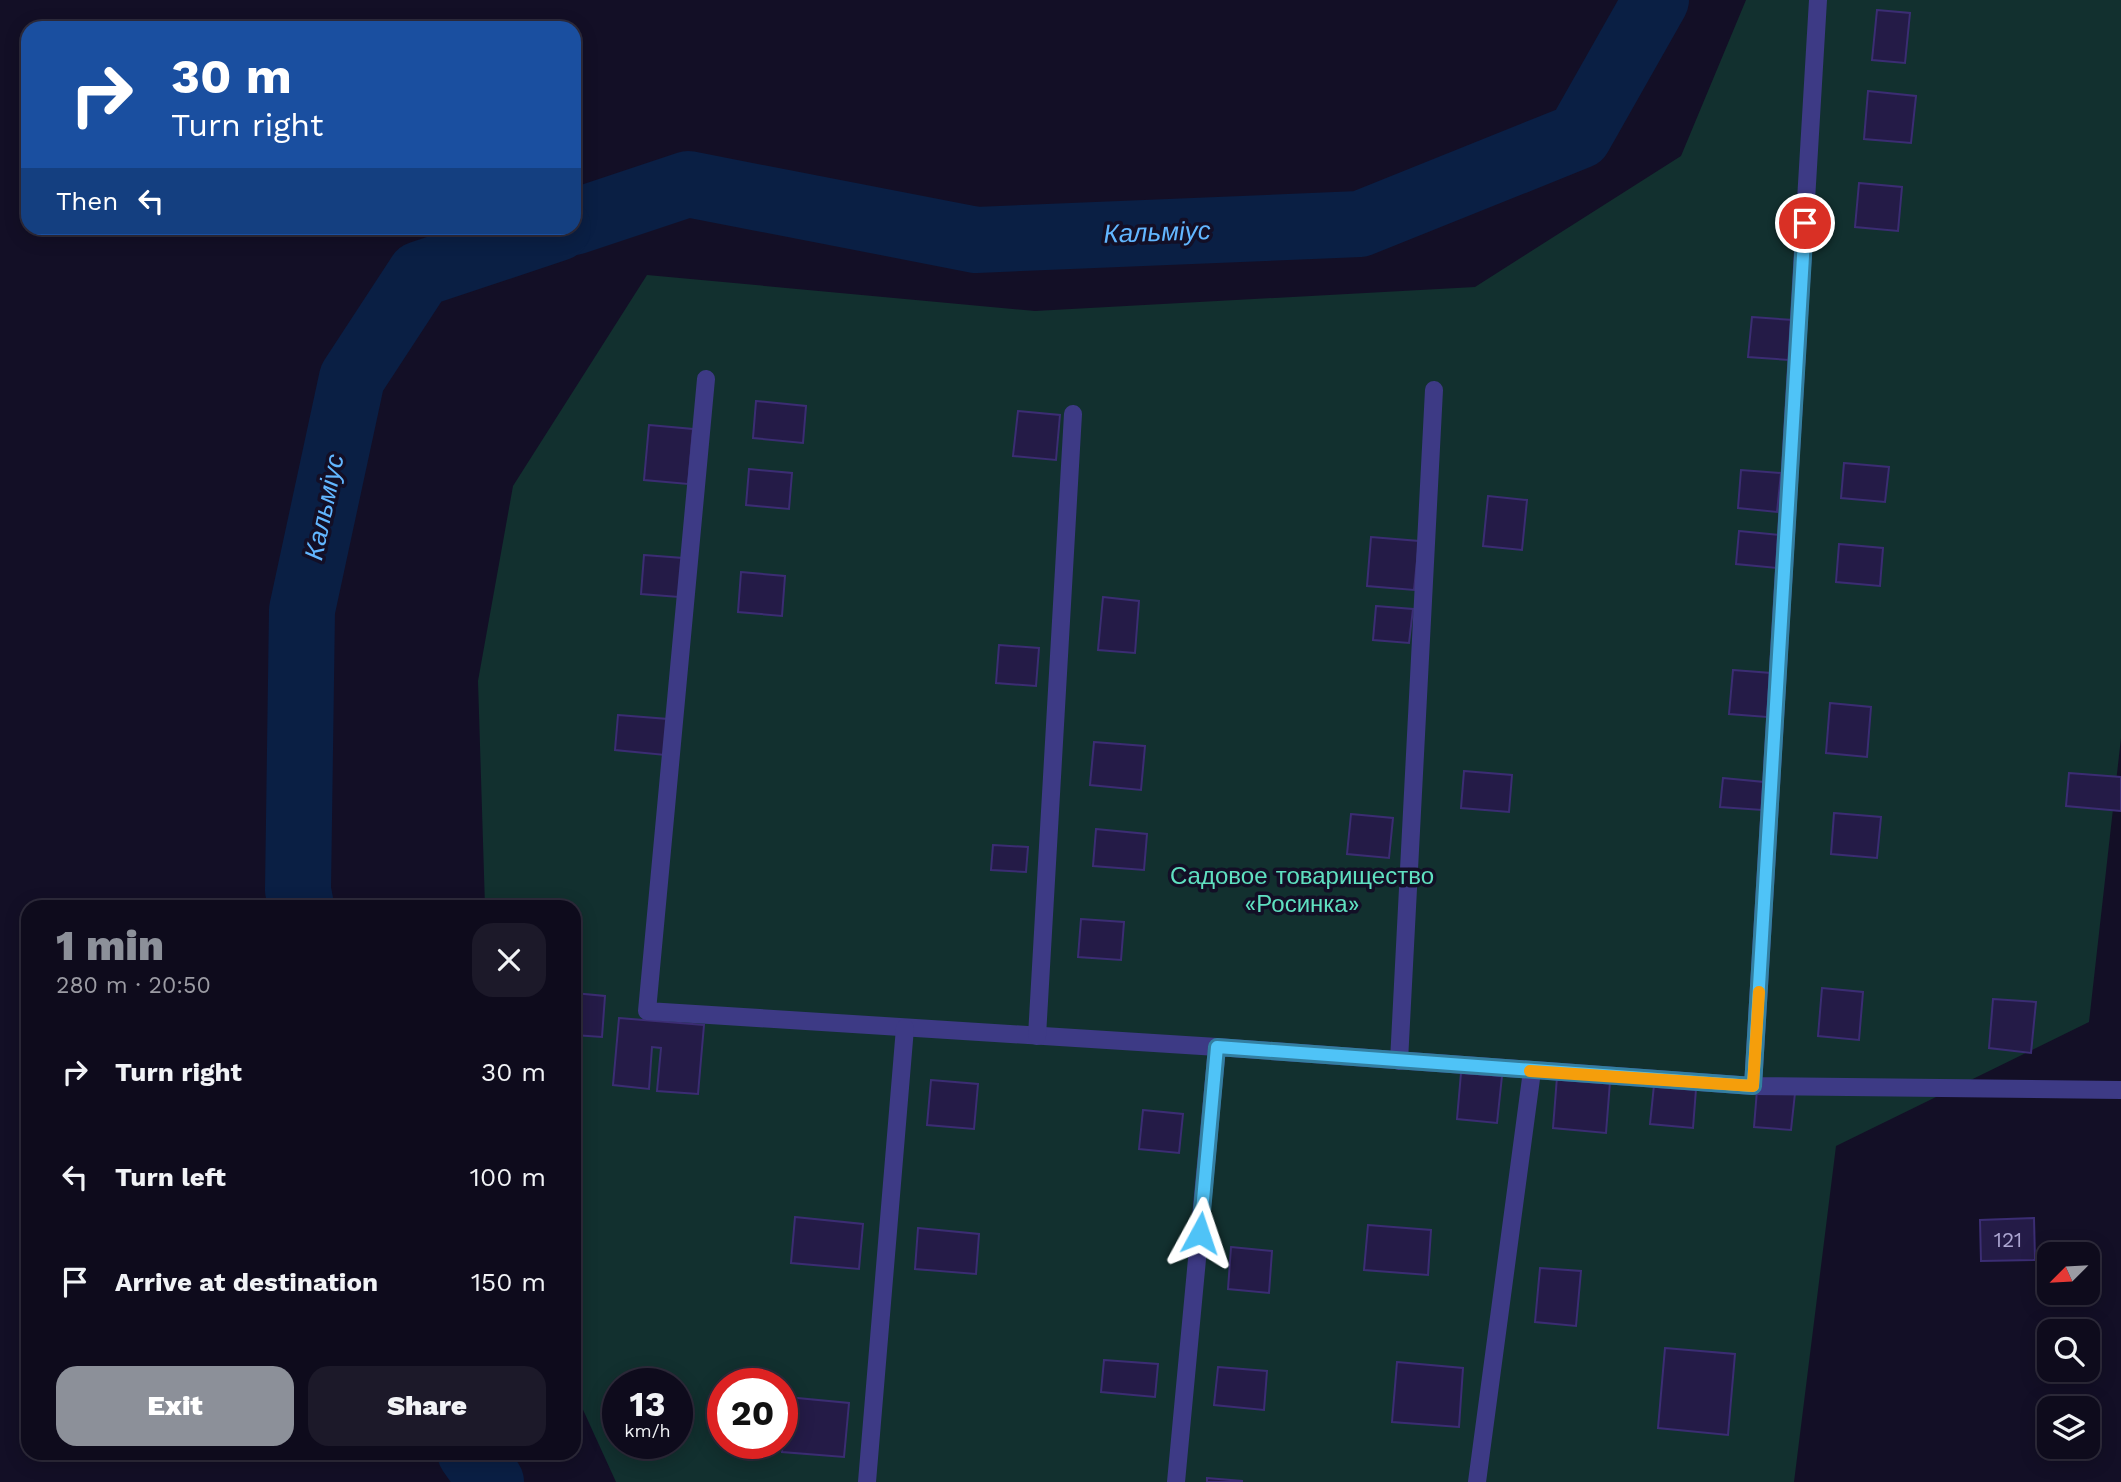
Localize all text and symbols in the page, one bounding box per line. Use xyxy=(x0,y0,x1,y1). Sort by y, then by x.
text: 30 m xyxy=(171,47,292,105)
icon: right xyxy=(56,49,147,140)
text: Turn right xyxy=(171,106,323,144)
icon: left xyxy=(132,182,170,220)
text: Then xyxy=(56,186,118,216)
pin xyxy=(1775,193,1835,253)
icon: arrive xyxy=(1786,204,1824,242)
water label: Кальміус xyxy=(1103,215,1211,249)
water label: Кальміус xyxy=(298,451,350,563)
park label: Садовое товарищество «Росинка» xyxy=(1170,862,1434,918)
text: 1 min xyxy=(56,921,164,970)
button: close xyxy=(472,923,546,997)
text: 280 m · 20:50 xyxy=(56,972,211,999)
icon: right xyxy=(56,1053,94,1091)
text: Turn right xyxy=(115,1057,242,1087)
text: 30 m xyxy=(481,1057,546,1087)
icon: left xyxy=(56,1158,94,1196)
text: Turn left xyxy=(115,1162,226,1192)
text: 100 m xyxy=(470,1162,546,1192)
position arrow xyxy=(1163,1196,1237,1270)
house number: 121 xyxy=(1994,1227,2022,1252)
north arrow xyxy=(2037,1242,2100,1306)
map controls xyxy=(2037,1242,2100,1459)
icon: arrive xyxy=(56,1263,94,1301)
text: Arrive at destination xyxy=(115,1267,378,1297)
text: 150 m xyxy=(471,1267,546,1297)
button: search xyxy=(2037,1319,2100,1382)
button: Exit xyxy=(56,1366,294,1446)
button: Share xyxy=(308,1366,546,1446)
speed limit sign: 20 xyxy=(707,1368,798,1459)
text: 13 xyxy=(630,1383,665,1425)
button: layers xyxy=(2037,1396,2100,1459)
text: km/h xyxy=(624,1420,671,1441)

